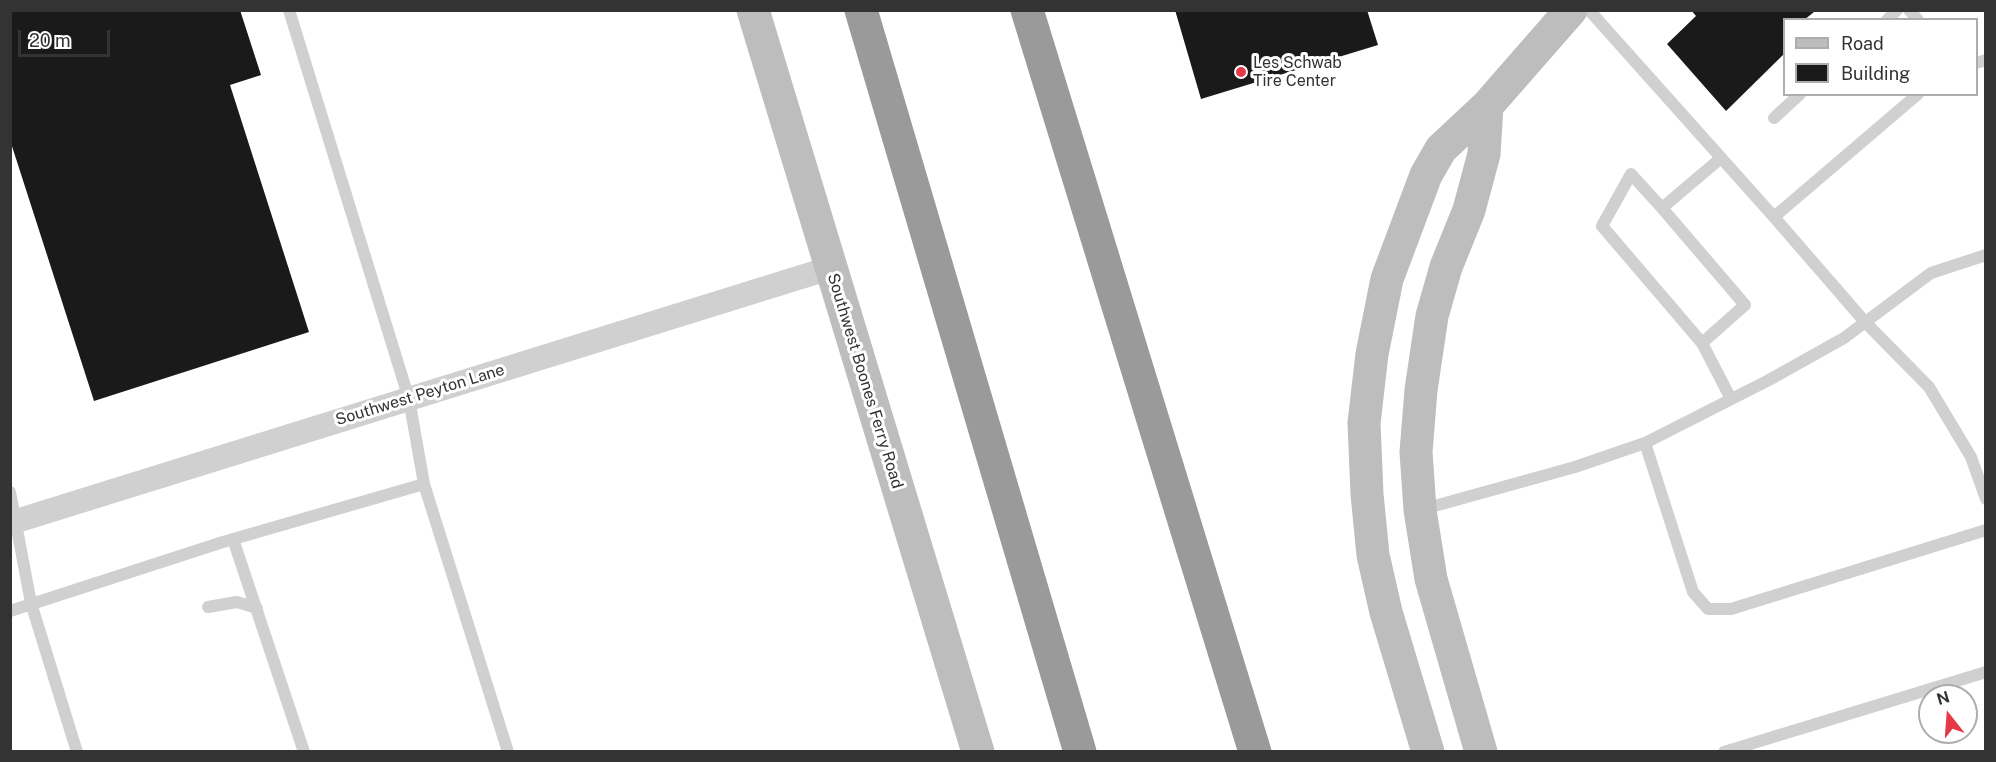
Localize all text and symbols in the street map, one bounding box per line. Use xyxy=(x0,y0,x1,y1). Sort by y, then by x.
scale bar xyxy=(21,18,112,56)
legend xyxy=(1783,18,1978,96)
text: 20 m xyxy=(29,30,71,51)
text: Road xyxy=(1841,33,1884,54)
place label: Les Schwab Tire Center xyxy=(1253,53,1342,91)
text: Building xyxy=(1841,63,1910,84)
marker: Les Schwab Tire Center xyxy=(1234,65,1248,79)
street label: Southwest Boones Ferry Road xyxy=(823,271,907,491)
street label: Southwest Peyton Lane xyxy=(333,360,507,430)
north arrow xyxy=(1918,684,1978,744)
text: N xyxy=(1934,687,1952,709)

